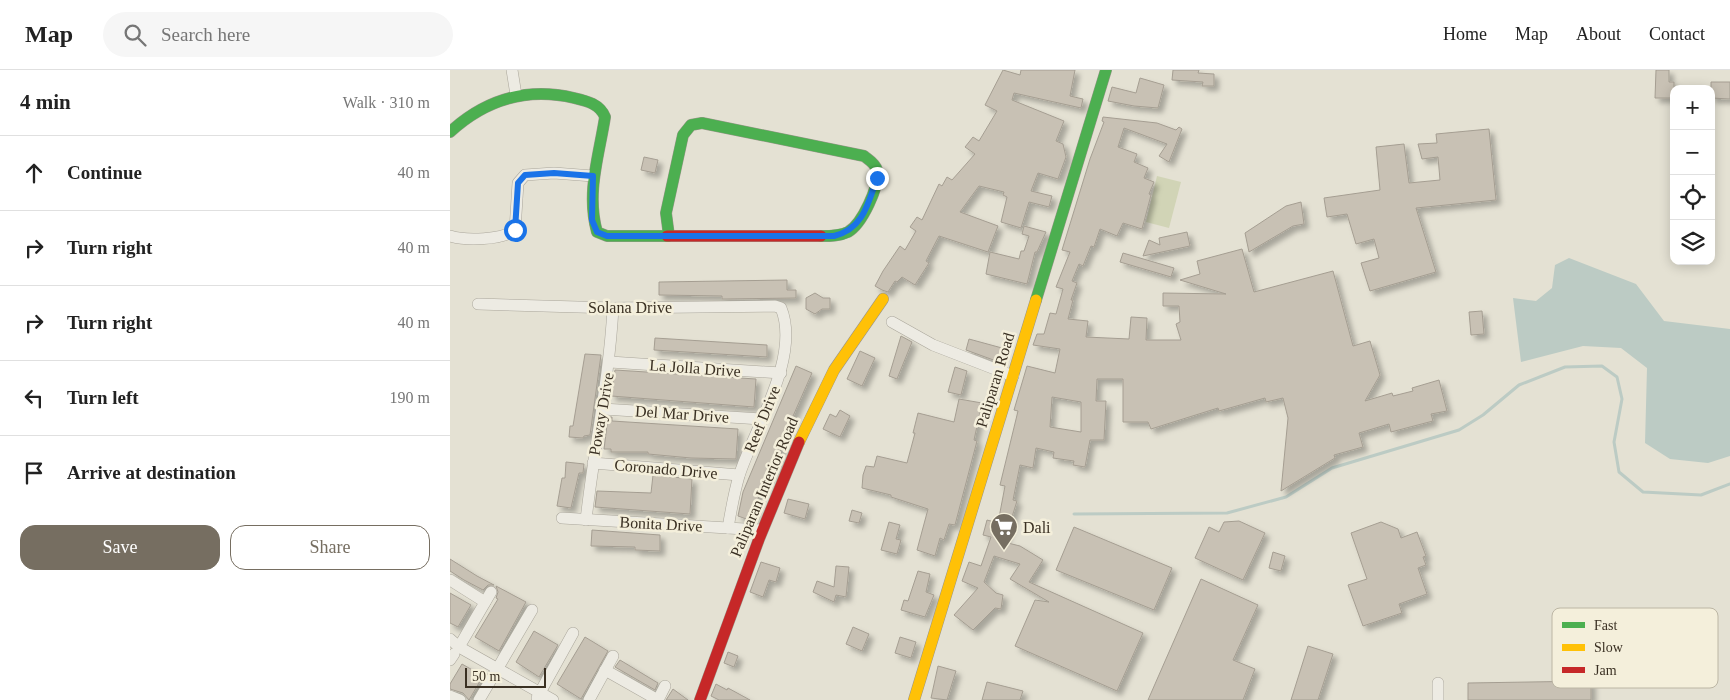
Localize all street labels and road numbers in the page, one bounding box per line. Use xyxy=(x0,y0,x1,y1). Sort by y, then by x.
street label: Solana Drive xyxy=(588,299,672,316)
street label: Paliparan Road xyxy=(973,331,1018,430)
street label: La Jolla Drive xyxy=(649,356,741,380)
street label: Poway Drive xyxy=(585,371,618,457)
street label: Reef Drive xyxy=(741,383,783,455)
street label: Del Mar Drive xyxy=(634,402,730,426)
street label: Paliparan Interior Road xyxy=(727,415,802,560)
street label: Coronado Drive xyxy=(614,456,718,482)
street label: Bonita Drive xyxy=(619,513,703,535)

